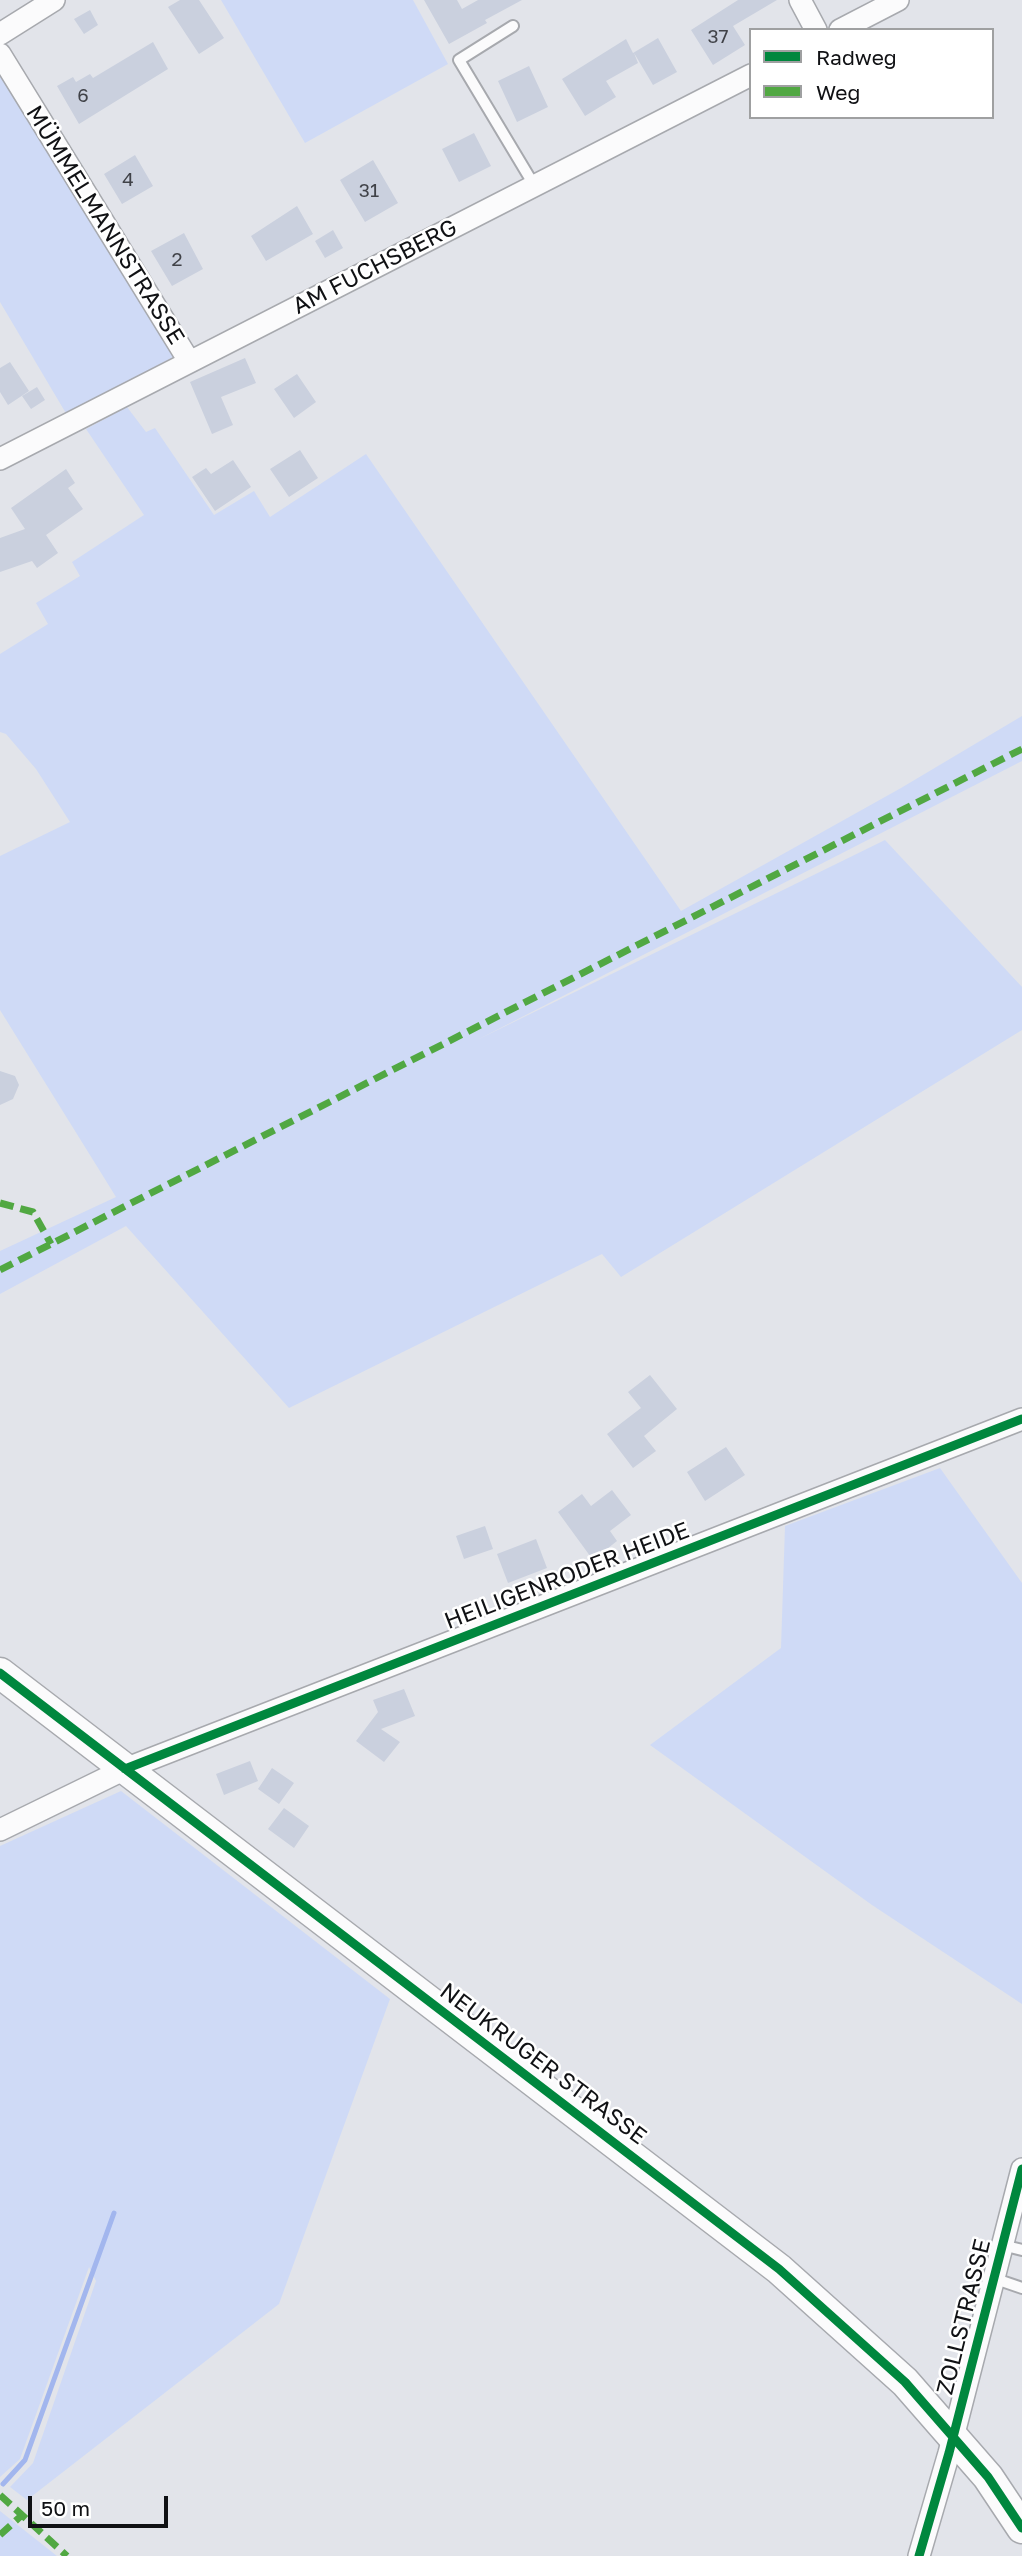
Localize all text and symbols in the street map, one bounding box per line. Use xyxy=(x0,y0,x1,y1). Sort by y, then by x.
house number: 37 xyxy=(707,26,729,48)
legend xyxy=(749,28,994,119)
text: Radweg xyxy=(816,44,897,70)
text: Weg xyxy=(816,79,860,105)
house number: 6 xyxy=(77,85,89,107)
street label: MÜMMELMANNSTRASSE xyxy=(20,100,190,350)
house number: 4 xyxy=(122,169,134,191)
house number: 31 xyxy=(359,180,379,202)
street label: AM FUCHSBERG xyxy=(288,214,462,320)
house number: 2 xyxy=(171,249,183,271)
street label: HEILIGENRODER HEIDE xyxy=(441,1517,693,1635)
street label: NEUKRUGER STRASSE xyxy=(434,1977,652,2151)
street label: ZOLLSTRASSE xyxy=(931,2236,997,2398)
scale bar xyxy=(32,2482,172,2526)
text: 50 m xyxy=(41,2495,90,2521)

